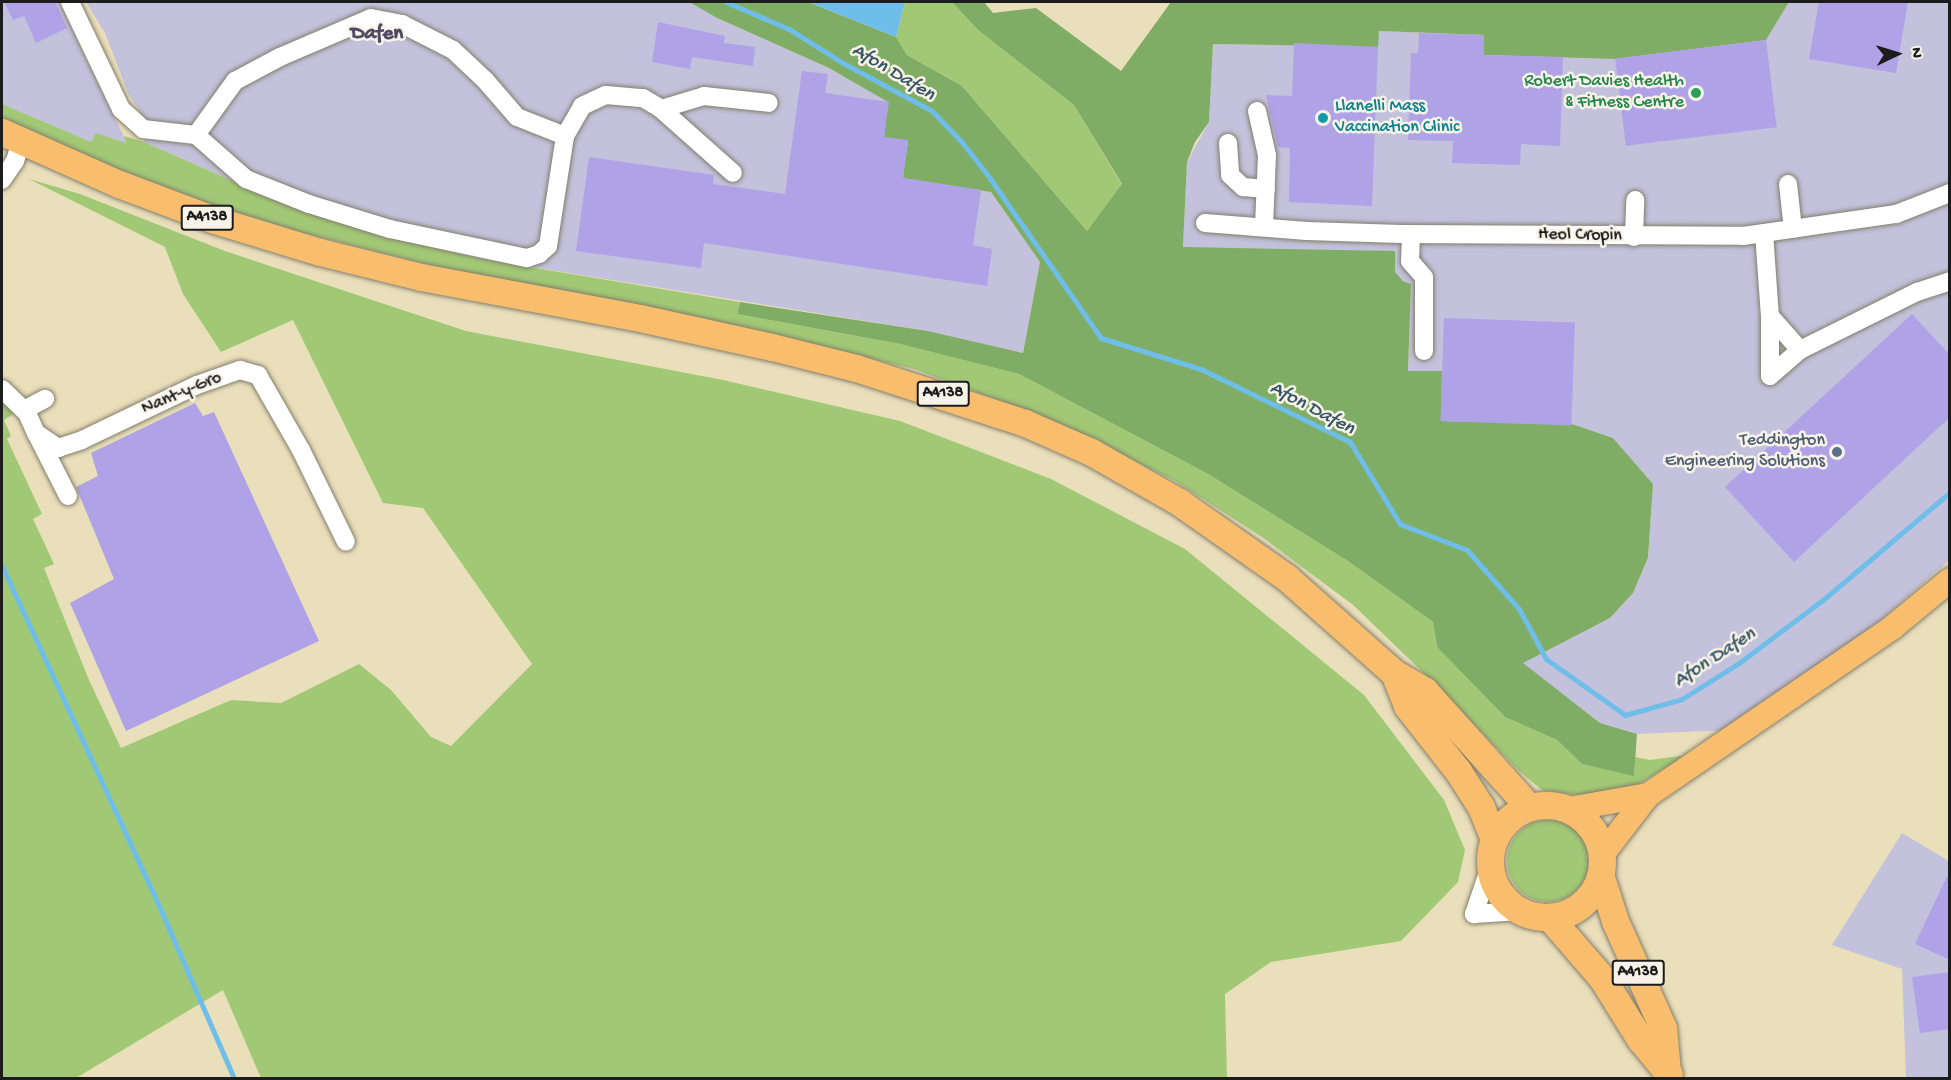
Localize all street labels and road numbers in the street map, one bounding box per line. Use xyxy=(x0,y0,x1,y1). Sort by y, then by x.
road number: A4138 xyxy=(180,205,234,231)
street label: Heol Cropin xyxy=(1538,224,1622,248)
street label: Nant-y-Gro xyxy=(139,367,225,421)
road number: A4138 xyxy=(916,381,970,407)
road number: A4138 xyxy=(1611,960,1665,986)

